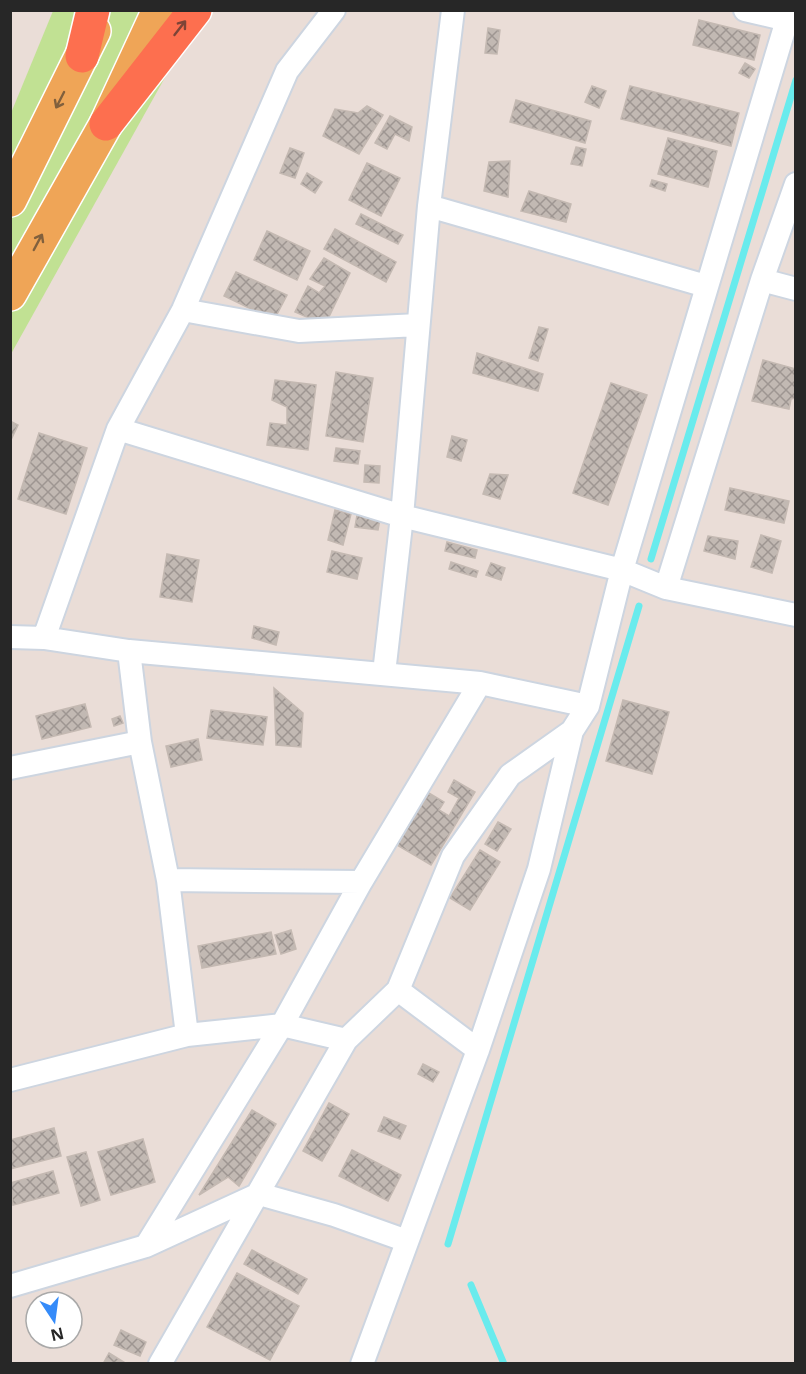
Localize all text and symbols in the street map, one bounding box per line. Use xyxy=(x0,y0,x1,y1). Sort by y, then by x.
one-way arrow xyxy=(174,20,187,36)
one-way arrow xyxy=(53,91,65,109)
one-way arrow xyxy=(32,234,44,251)
north arrow xyxy=(24,1290,84,1350)
text: N xyxy=(49,1322,66,1347)

